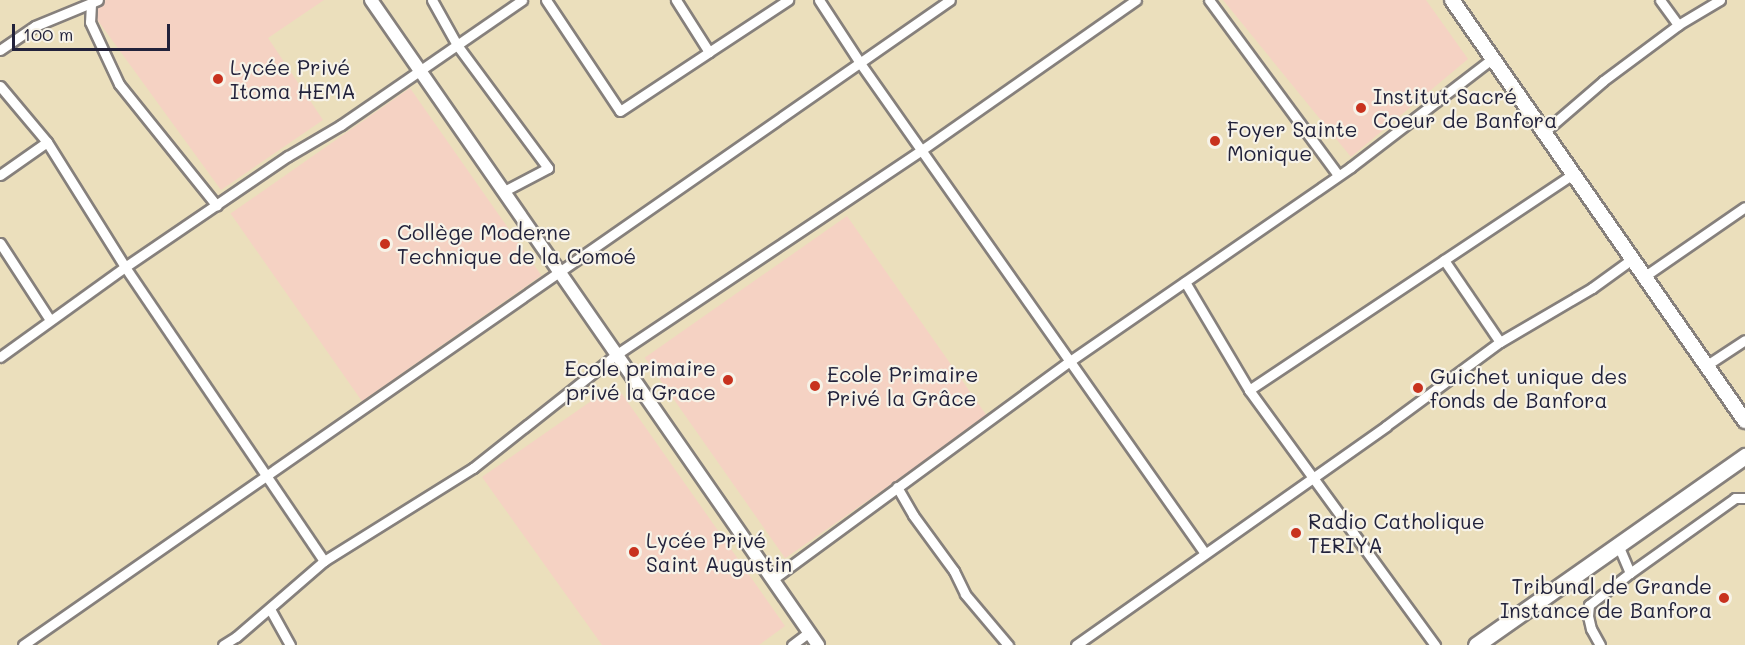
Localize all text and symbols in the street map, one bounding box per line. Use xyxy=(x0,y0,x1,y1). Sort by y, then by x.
scale bar xyxy=(15,12,172,50)
text: 100 m xyxy=(23,22,73,46)
place label: Lycée Privé Itoma HEMA xyxy=(230,54,356,104)
marker: Lycée Privé Itoma HEMA xyxy=(211,72,225,86)
place label: Institut Sacré Coeur de Banfora xyxy=(1373,83,1557,133)
marker: Institut Sacré Coeur de Banfora xyxy=(1354,101,1368,115)
place label: Foyer Sainte Monique xyxy=(1227,116,1358,166)
marker: Foyer Sainte Monique xyxy=(1208,134,1222,148)
place label: Collège Moderne Technique de la Comoé xyxy=(397,219,636,269)
marker: Collège Moderne Technique de la Comoé xyxy=(378,237,392,251)
place label: Ecole primaire privé la Grace xyxy=(564,355,716,405)
place label: Ecole Primaire Privé la Grâce xyxy=(827,361,978,411)
place label: Guichet unique des fonds de Banfora xyxy=(1430,363,1627,413)
marker: Ecole primaire privé la Grace xyxy=(721,373,735,387)
marker: Ecole Primaire Privé la Grâce xyxy=(808,379,822,393)
marker: Guichet unique des fonds de Banfora xyxy=(1411,381,1425,395)
place label: Radio Catholique TERIYA xyxy=(1308,508,1485,558)
marker: Radio Catholique TERIYA xyxy=(1289,526,1303,540)
place label: Lycée Privé Saint Augustin xyxy=(646,527,792,577)
marker: Lycée Privé Saint Augustin xyxy=(627,545,641,559)
place label: Tribunal de Grande Instance de Banfora xyxy=(1500,573,1712,623)
marker: Tribunal de Grande Instance de Banfora xyxy=(1717,591,1731,605)

